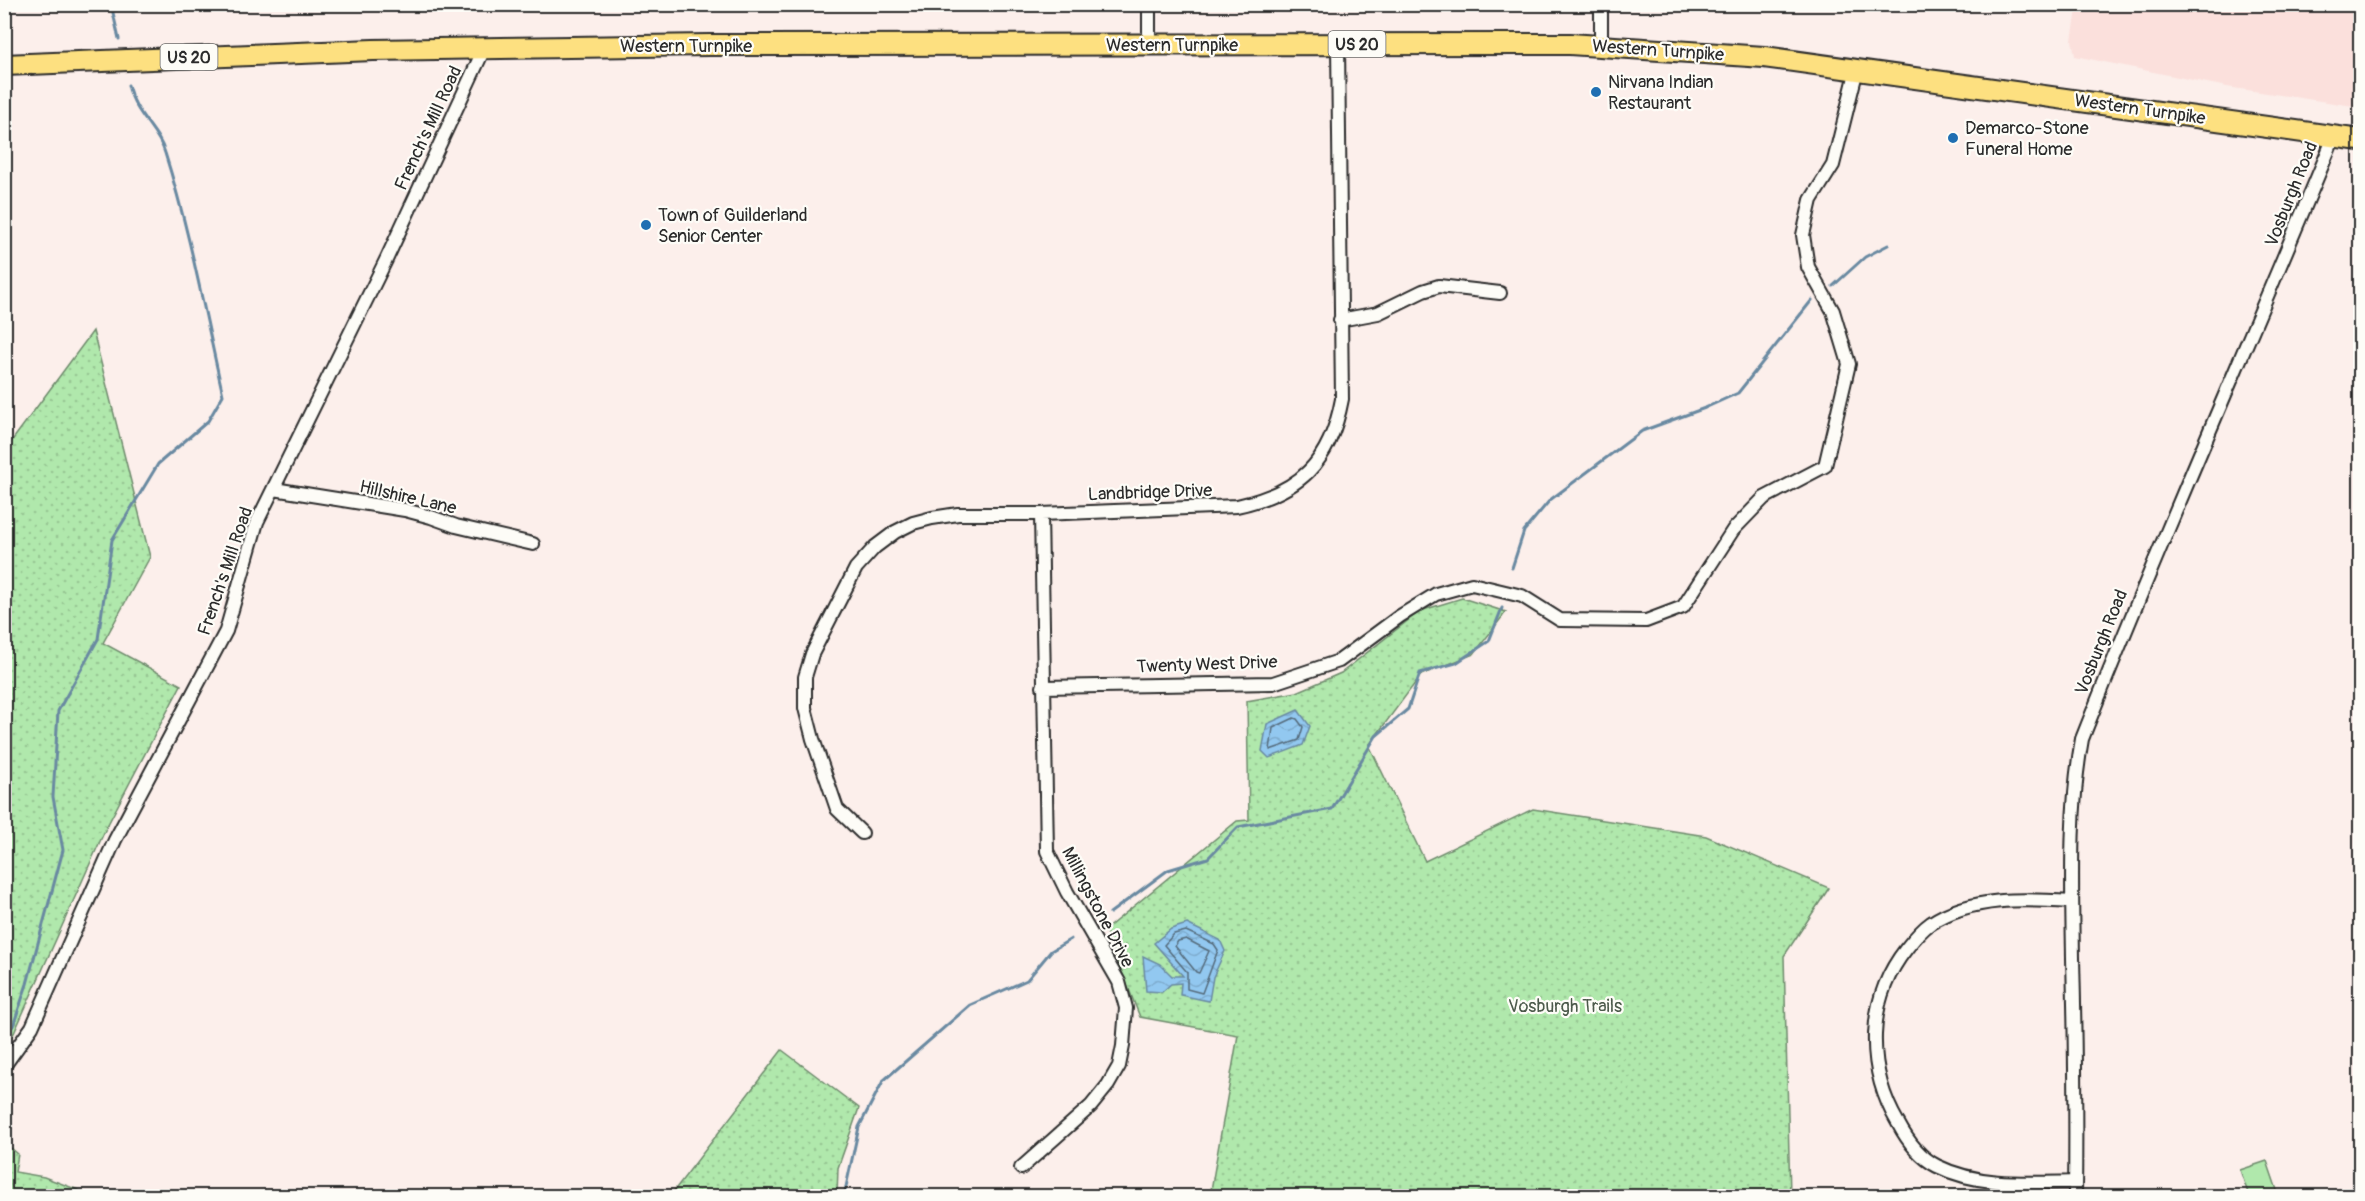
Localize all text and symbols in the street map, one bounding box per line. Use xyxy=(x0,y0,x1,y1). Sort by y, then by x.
road number: US 20 xyxy=(1328,31,1386,57)
street label: Western Turnpike xyxy=(1106,34,1238,57)
street label: Western Turnpike xyxy=(1591,34,1725,67)
street label: Western Turnpike xyxy=(620,35,752,58)
road number: US 20 xyxy=(160,44,218,70)
street label: French's Mill Road xyxy=(390,62,467,194)
place label: Nirvana Indian Restaurant xyxy=(1608,71,1714,115)
marker: Nirvana Indian Restaurant xyxy=(1589,85,1603,99)
street label: Western Turnpike xyxy=(2073,89,2207,130)
place label: Demarco-Stone Funeral Home xyxy=(1965,117,2089,161)
marker: Demarco-Stone Funeral Home xyxy=(1946,131,1960,145)
street label: Vosburgh Road xyxy=(2260,138,2323,250)
place label: Town of Guilderland Senior Center xyxy=(658,204,808,248)
marker: Town of Guilderland Senior Center xyxy=(639,218,653,232)
street label: Hillshire Lane xyxy=(357,475,459,520)
street label: Landbridge Drive xyxy=(1087,479,1213,506)
street label: French's Mill Road xyxy=(193,504,258,639)
street label: Vosburgh Road xyxy=(2070,586,2133,698)
street label: Twenty West Drive xyxy=(1136,651,1278,678)
street label: Millingstone Drive xyxy=(1056,843,1139,972)
park label: Vosburgh Trails xyxy=(1508,995,1622,1018)

